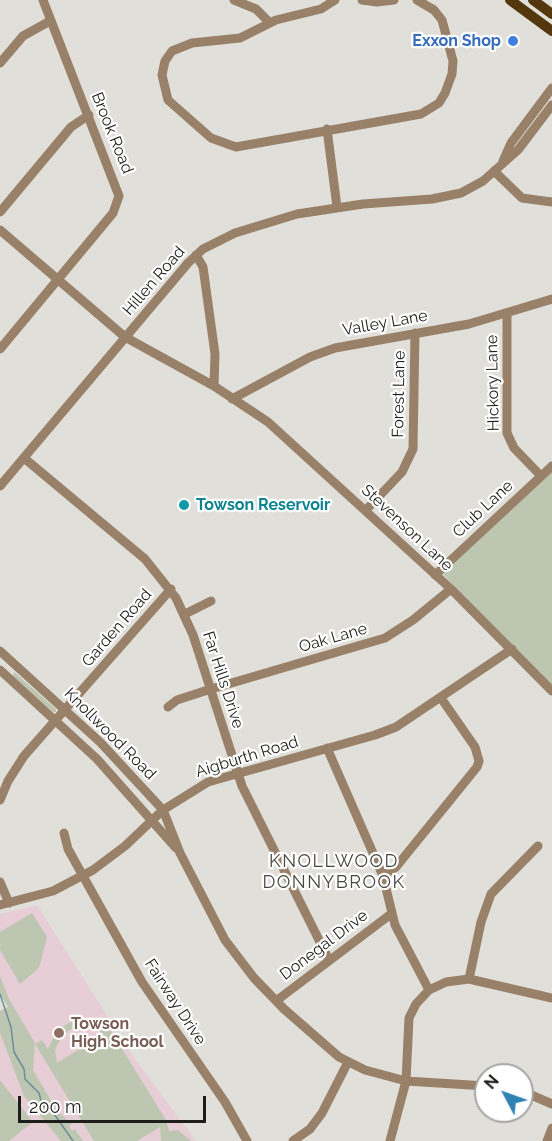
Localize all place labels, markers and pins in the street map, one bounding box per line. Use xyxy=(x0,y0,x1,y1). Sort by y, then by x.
place label: Exxon Shop xyxy=(412,31,501,51)
marker: Exxon Shop xyxy=(506,34,520,48)
place label: Towson Reservoir xyxy=(196,495,330,515)
marker: Towson Reservoir xyxy=(177,498,191,512)
place label: Towson High School xyxy=(71,1014,164,1052)
marker: Towson High School xyxy=(52,1026,66,1040)

